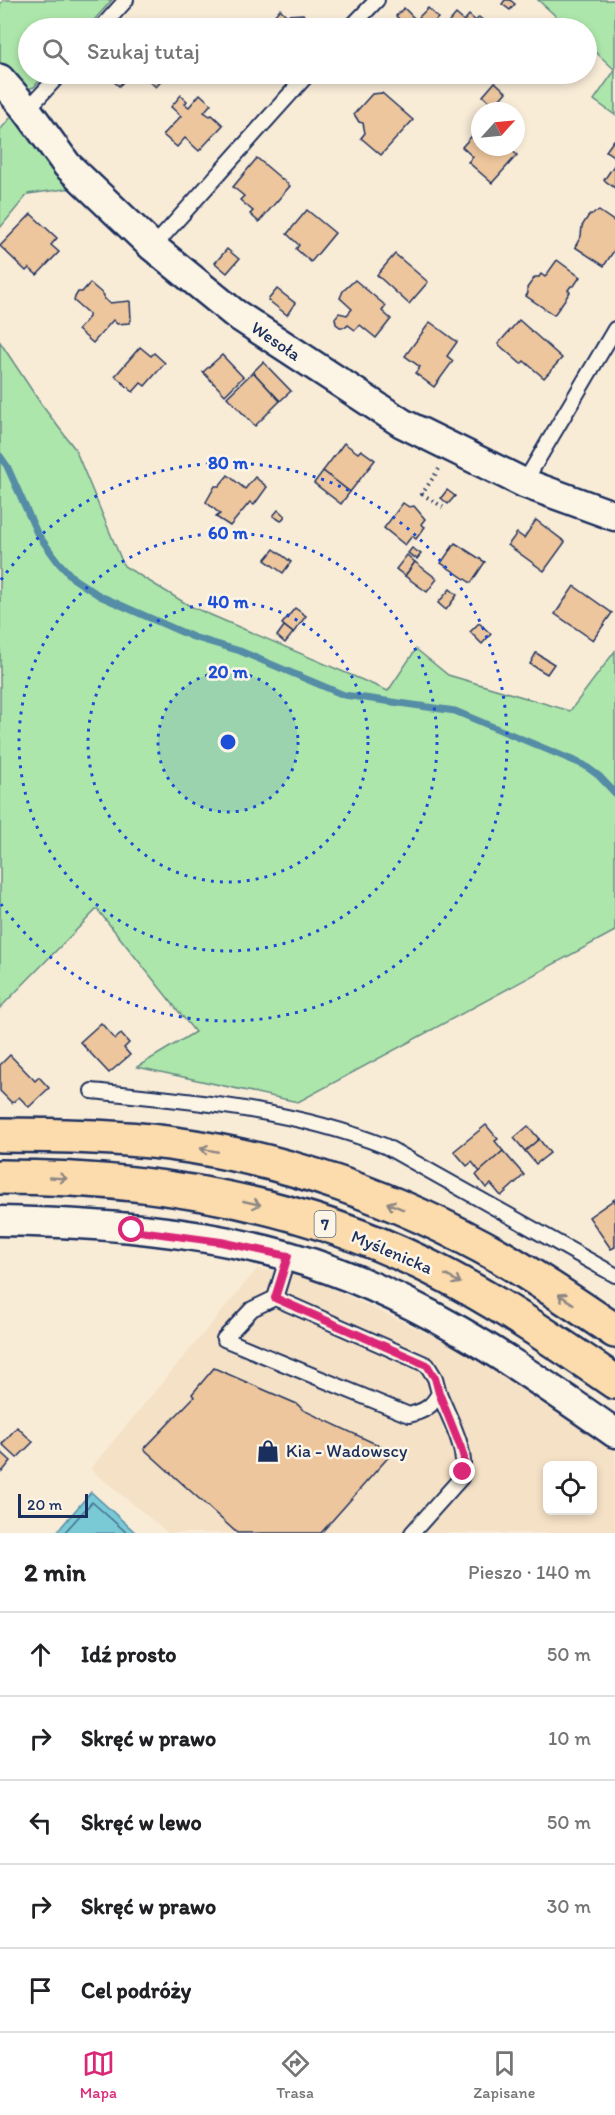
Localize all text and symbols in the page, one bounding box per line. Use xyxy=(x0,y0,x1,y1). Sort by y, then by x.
search box xyxy=(18,18,597,84)
icon: search xyxy=(39,35,72,68)
text: Szukaj tutaj xyxy=(87,38,200,65)
north arrow xyxy=(471,102,525,156)
street label: Wesoła xyxy=(247,316,305,366)
text: 80 m xyxy=(208,452,249,474)
text: 60 m xyxy=(208,522,249,544)
text: 40 m xyxy=(207,591,249,613)
text: 20 m xyxy=(208,661,249,683)
centre of rings xyxy=(218,732,238,752)
one-way arrow xyxy=(200,1144,219,1155)
one-way arrow xyxy=(48,1172,68,1183)
one-way arrow xyxy=(242,1197,261,1209)
one-way arrow xyxy=(387,1200,405,1211)
road number: 7 xyxy=(314,1211,336,1237)
route start xyxy=(118,1216,144,1242)
street label: Myślenicka xyxy=(348,1225,437,1279)
one-way arrow xyxy=(444,1273,461,1285)
one-way arrow xyxy=(558,1292,575,1305)
shop icon: Kia - Wadowscy xyxy=(255,1438,281,1464)
place label: Kia - Wadowscy xyxy=(286,1440,408,1462)
route end xyxy=(449,1458,475,1484)
map controls xyxy=(543,1461,597,1515)
button: locate xyxy=(543,1461,597,1515)
scale bar xyxy=(18,1491,88,1518)
text: 20 m xyxy=(27,1495,62,1514)
text: 2 min xyxy=(24,1556,86,1588)
text: Pieszo · 140 m xyxy=(468,1560,591,1584)
icon: ahead xyxy=(24,1638,57,1671)
text: Idź prosto xyxy=(81,1641,177,1668)
text: 50 m xyxy=(547,1642,591,1666)
icon: right xyxy=(24,1722,57,1755)
text: Skręć w prawo xyxy=(81,1725,216,1752)
text: 10 m xyxy=(548,1726,591,1750)
icon: left xyxy=(24,1806,57,1839)
text: Skręć w lewo xyxy=(81,1809,202,1836)
text: 50 m xyxy=(547,1810,591,1834)
icon: right xyxy=(24,1890,57,1923)
text: Skręć w prawo xyxy=(81,1893,216,1920)
text: 30 m xyxy=(546,1894,591,1918)
icon: arrive xyxy=(24,1974,57,2007)
text: Cel podróży xyxy=(81,1977,191,2004)
tab: Mapa xyxy=(80,2047,117,2102)
tab: Trasa xyxy=(276,2047,314,2102)
tab: Zapisane xyxy=(473,2047,535,2102)

